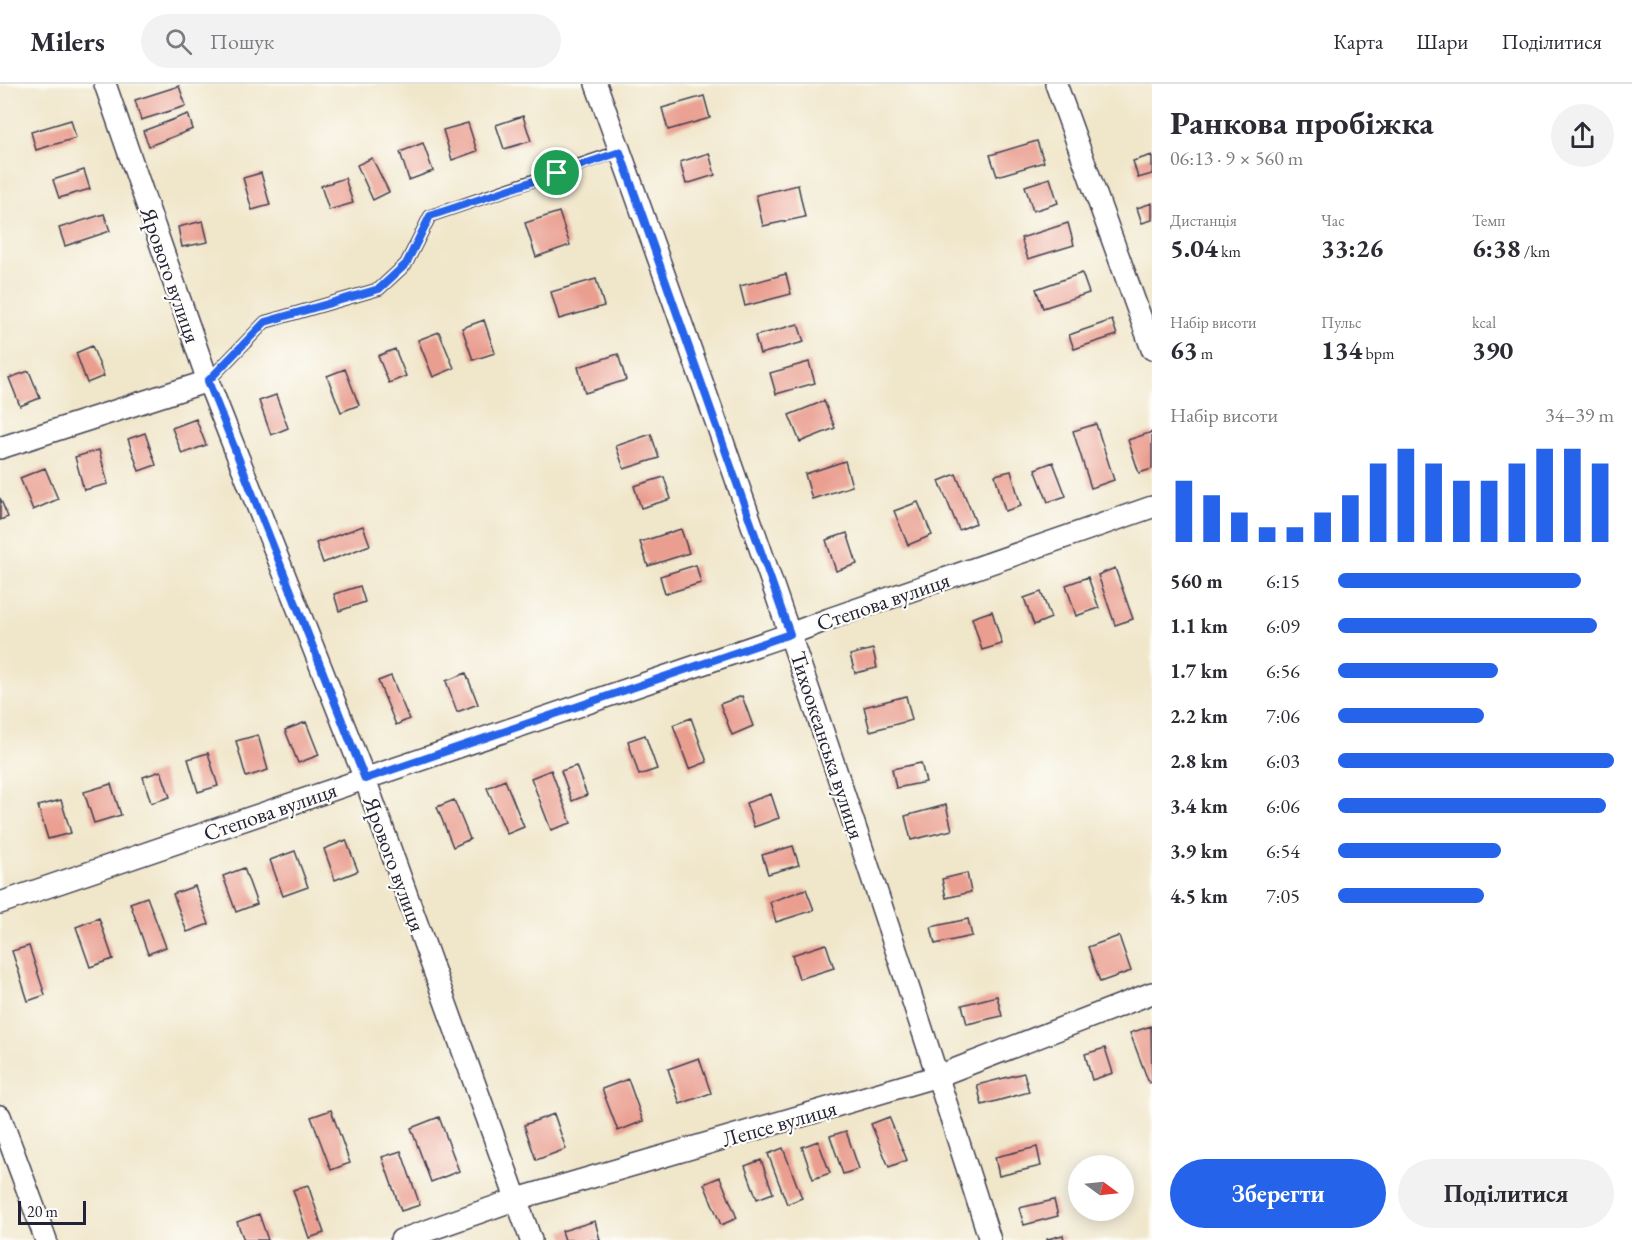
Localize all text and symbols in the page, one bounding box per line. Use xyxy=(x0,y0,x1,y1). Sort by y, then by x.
search box xyxy=(141,14,561,68)
text: Milers xyxy=(30,23,105,59)
icon: search xyxy=(162,25,195,58)
text: Пошук xyxy=(210,27,274,56)
text: Карта xyxy=(1333,28,1383,55)
text: Шари xyxy=(1416,28,1468,55)
text: Поділитися xyxy=(1501,28,1602,55)
text: Ранкова пробіжка xyxy=(1170,101,1434,144)
button: share xyxy=(1551,104,1614,167)
text: 06:13 · 9 × 560 m xyxy=(1170,145,1303,171)
pin xyxy=(531,147,582,198)
icon: arrive xyxy=(540,156,573,189)
street label: Ярового вулиця xyxy=(133,202,207,347)
text: Дистанція xyxy=(1170,210,1237,231)
text: Час xyxy=(1321,210,1345,231)
text: Темп xyxy=(1472,210,1505,231)
text: 5.04 xyxy=(1170,231,1218,265)
text: 33:26 xyxy=(1321,231,1383,265)
text: 6:38 xyxy=(1472,231,1521,265)
text: km xyxy=(1218,241,1241,262)
text: /km xyxy=(1521,241,1550,262)
text: Набір висоти xyxy=(1170,312,1256,333)
text: Пульс xyxy=(1321,312,1362,333)
text: kcal xyxy=(1472,312,1496,333)
text: 63 xyxy=(1170,333,1198,367)
text: 134 xyxy=(1321,333,1362,367)
text: 390 xyxy=(1472,333,1513,367)
text: m xyxy=(1198,343,1213,364)
text: bpm xyxy=(1362,343,1394,364)
text: Набір висоти xyxy=(1170,402,1278,428)
text: 34–39 m xyxy=(1545,402,1614,428)
street label: Степова вулиця xyxy=(813,565,954,638)
text: 560 m xyxy=(1170,568,1223,594)
text: 6:15 xyxy=(1266,568,1300,594)
text: 1.1 km xyxy=(1170,613,1228,639)
text: 6:09 xyxy=(1266,613,1300,639)
street label: Тихоокеанська вулиця xyxy=(783,648,872,843)
text: 1.7 km xyxy=(1170,658,1228,684)
text: 6:56 xyxy=(1266,658,1300,684)
text: 2.2 km xyxy=(1170,703,1228,729)
text: 7:06 xyxy=(1266,703,1300,729)
text: 2.8 km xyxy=(1170,748,1228,774)
text: 6:03 xyxy=(1266,748,1300,774)
street label: Степова вулиця xyxy=(200,775,341,848)
street label: Ярового вулиця xyxy=(356,792,432,936)
text: 3.4 km xyxy=(1170,793,1228,819)
text: 6:06 xyxy=(1266,793,1300,819)
text: 3.9 km xyxy=(1170,838,1228,864)
text: 6:54 xyxy=(1266,838,1300,864)
text: 4.5 km xyxy=(1170,883,1228,909)
text: 7:05 xyxy=(1266,883,1300,909)
street label: Лепсе вулиця xyxy=(718,1093,840,1154)
north arrow xyxy=(1068,1155,1134,1221)
map controls xyxy=(1068,1155,1134,1221)
button: Зберегти xyxy=(1170,1159,1386,1228)
button: Поділитися xyxy=(1398,1159,1614,1228)
scale bar xyxy=(18,1198,86,1226)
text: 20 m xyxy=(27,1201,58,1222)

